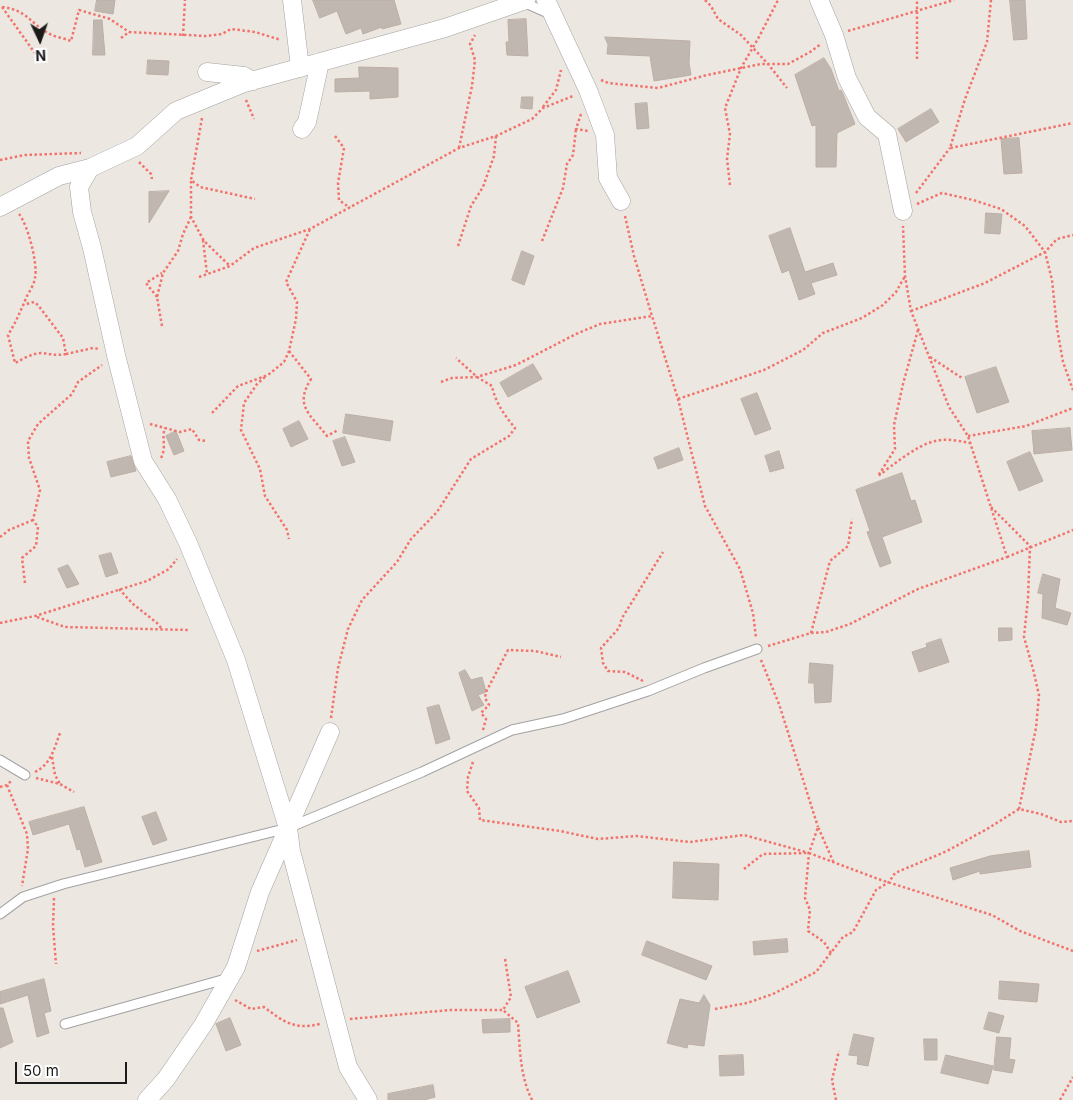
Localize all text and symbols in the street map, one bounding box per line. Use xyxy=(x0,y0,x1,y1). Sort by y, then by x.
north arrow xyxy=(15,15,65,65)
text: N xyxy=(35,47,47,64)
scale bar xyxy=(18,1052,130,1084)
text: 50 m xyxy=(23,1061,59,1080)

